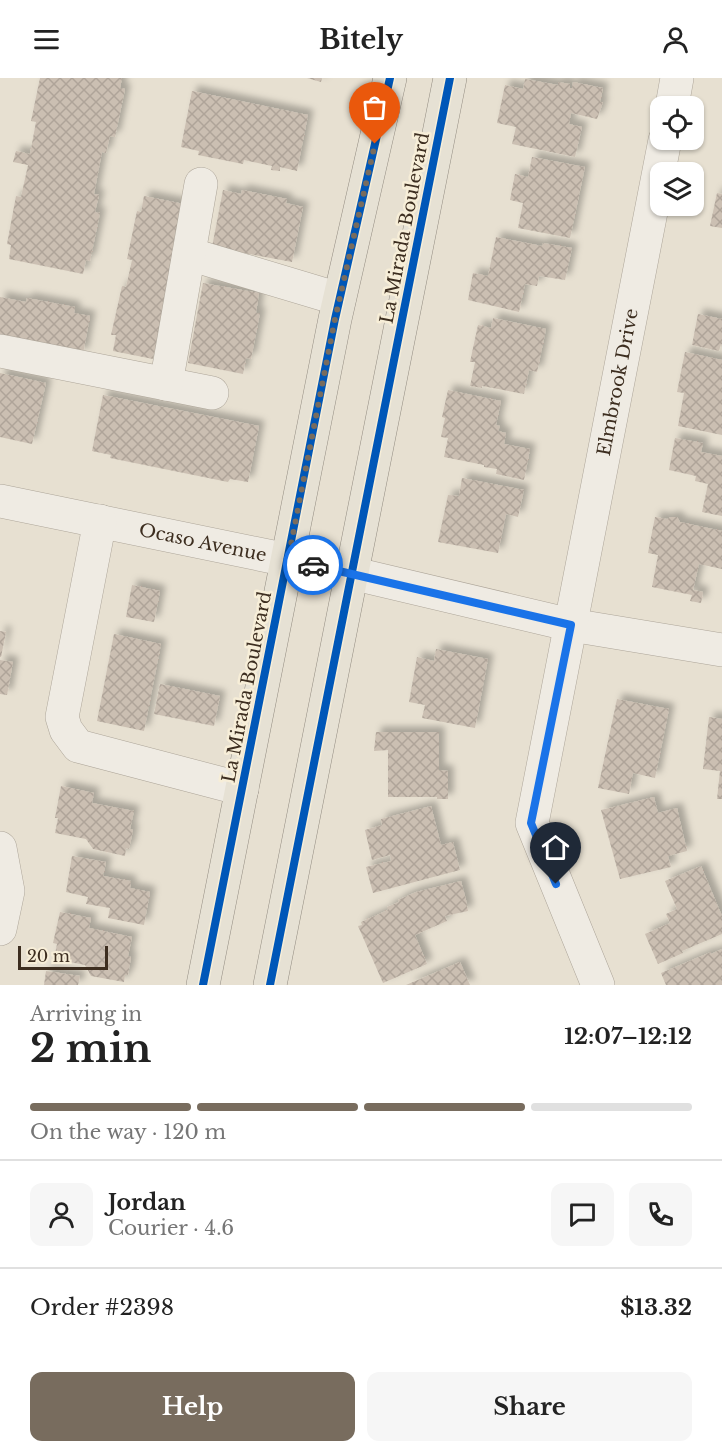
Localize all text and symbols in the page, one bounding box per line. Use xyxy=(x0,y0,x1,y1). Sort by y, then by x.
icon: menu xyxy=(30,23,63,56)
text: Bitely xyxy=(319,23,403,56)
icon: person xyxy=(659,23,692,56)
pin xyxy=(349,82,400,144)
icon: bag xyxy=(358,91,391,124)
map controls xyxy=(650,96,704,216)
button: locate xyxy=(650,96,704,150)
street label: La Mirada Boulevard xyxy=(376,131,434,325)
button: layers xyxy=(650,162,704,216)
street label: Elmbrook Drive xyxy=(593,307,643,458)
street label: Ocaso Avenue xyxy=(137,519,269,566)
courier xyxy=(283,535,343,595)
icon: car xyxy=(297,549,330,582)
street label: La Mirada Boulevard xyxy=(218,590,276,784)
pin xyxy=(530,822,581,884)
icon: home xyxy=(539,831,572,864)
scale bar xyxy=(18,943,108,970)
text: 20 m xyxy=(27,946,70,966)
text: Arriving in xyxy=(30,1002,142,1026)
text: 12:07–12:12 xyxy=(564,1023,692,1050)
text: 2 min xyxy=(30,1024,151,1073)
text: On the way · 120 m xyxy=(30,1120,226,1144)
button: person xyxy=(30,1183,93,1246)
button: chat xyxy=(551,1183,614,1246)
button: phone xyxy=(629,1183,692,1246)
text: Jordan xyxy=(108,1189,186,1216)
text: Courier · 4.6 xyxy=(108,1216,234,1240)
text: Order #2398 xyxy=(30,1294,174,1321)
text: $13.32 xyxy=(620,1294,692,1321)
button: Help xyxy=(30,1372,355,1441)
button: Share xyxy=(367,1372,692,1441)

